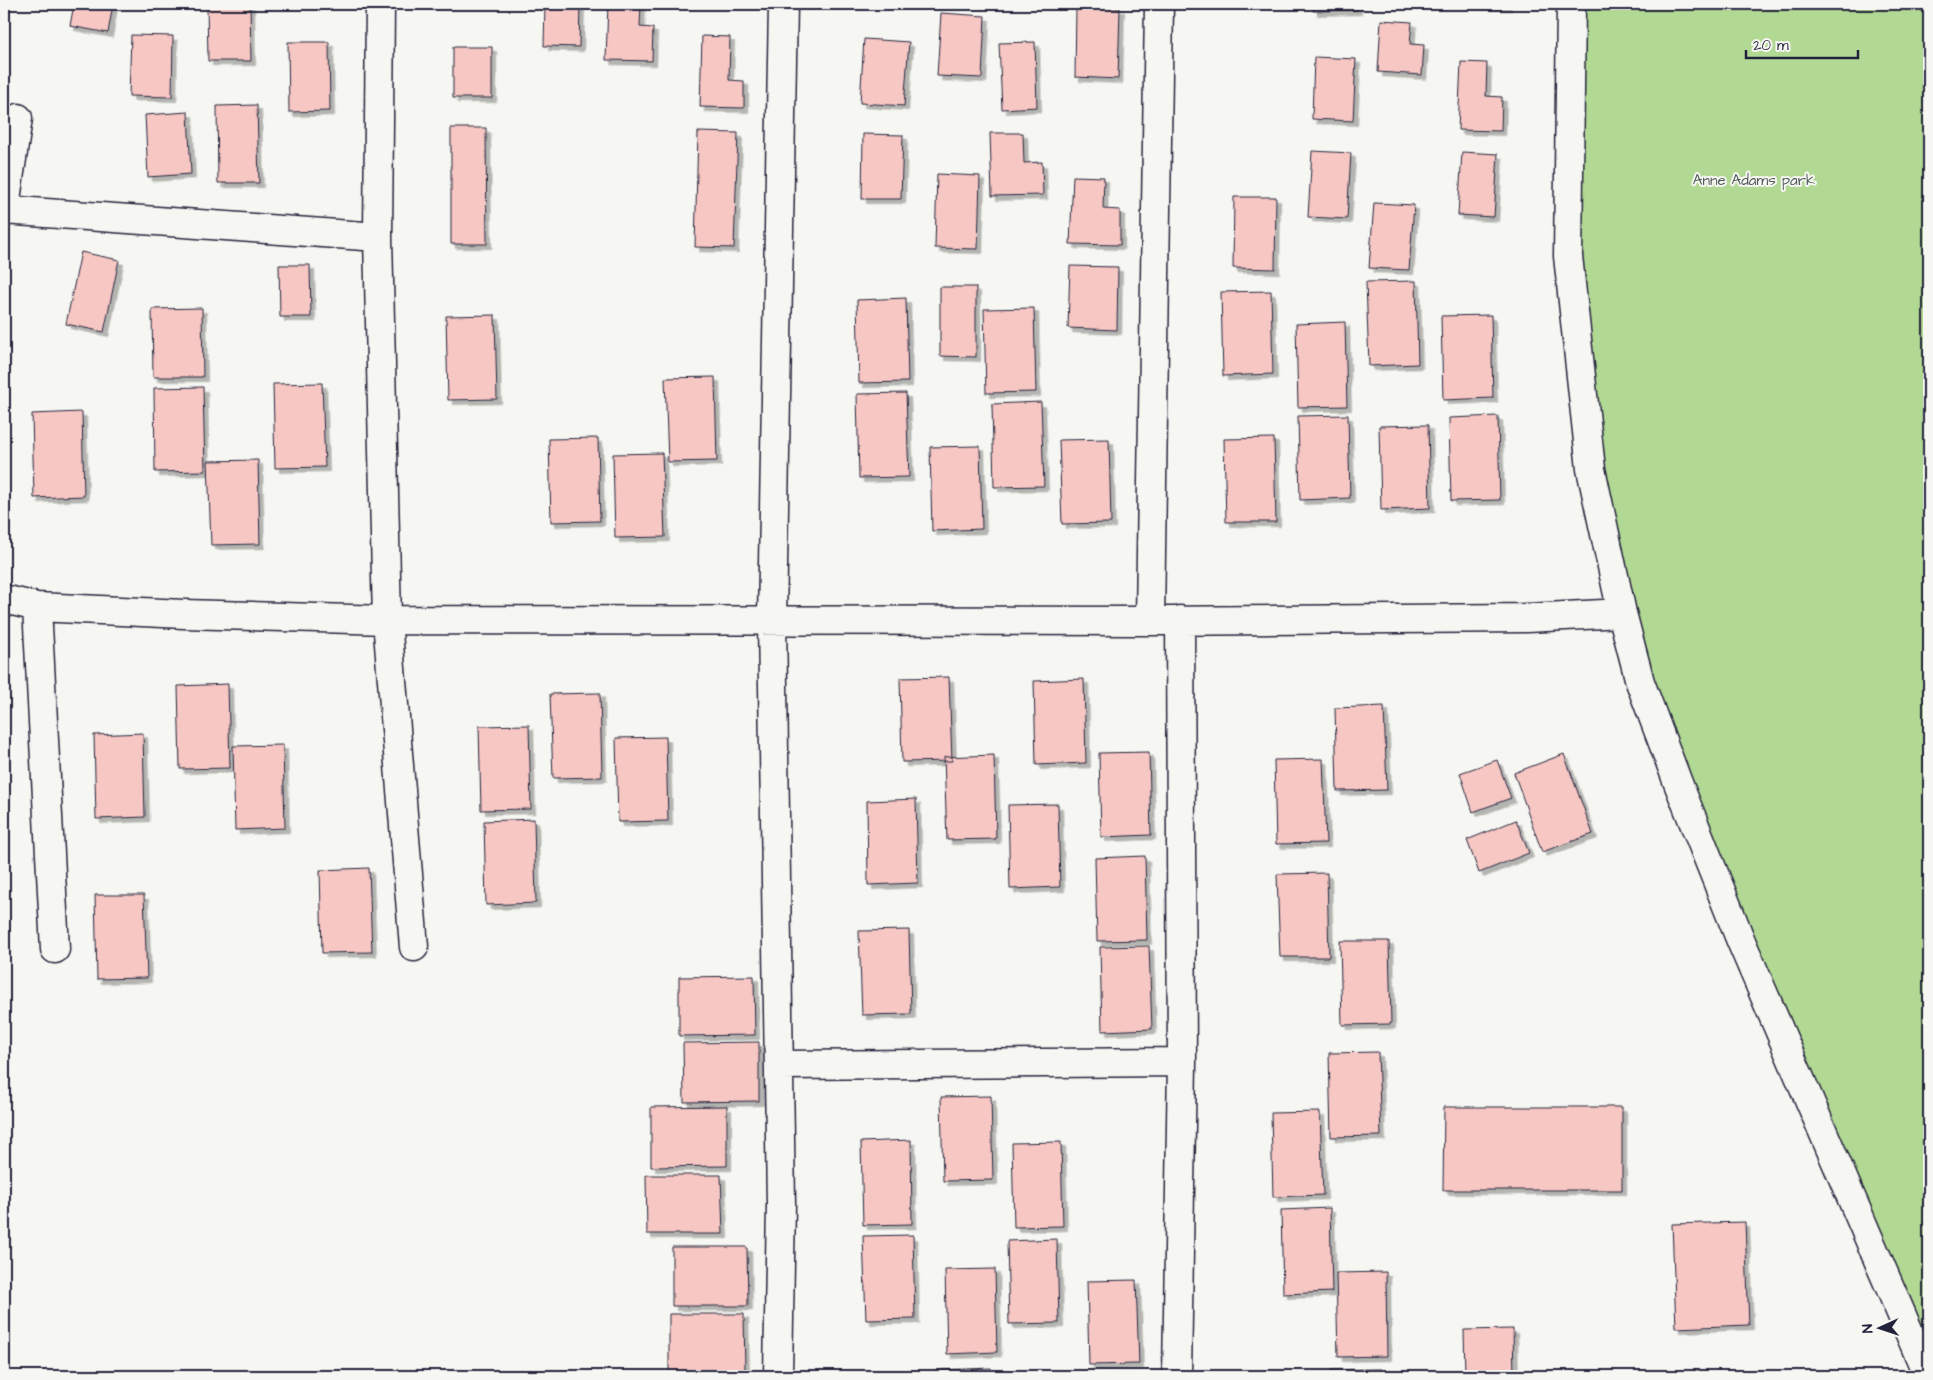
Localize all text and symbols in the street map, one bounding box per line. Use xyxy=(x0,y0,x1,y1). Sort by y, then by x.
scale bar xyxy=(1746,28,1858,60)
text: 20 m xyxy=(1753,35,1789,56)
park label: Anne Adams park xyxy=(1693,170,1815,191)
north arrow xyxy=(1856,1302,1906,1352)
text: N xyxy=(1858,1324,1878,1334)

